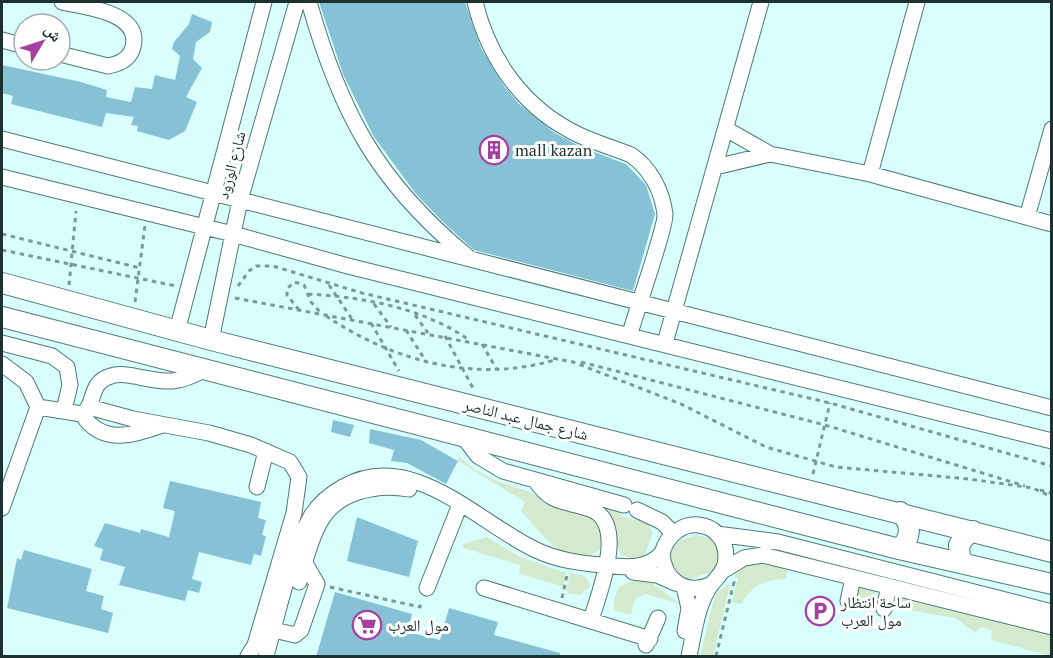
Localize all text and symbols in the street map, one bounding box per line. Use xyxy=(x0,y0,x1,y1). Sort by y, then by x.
north arrow xyxy=(12,12,72,72)
text: ش xyxy=(40,19,68,46)
street label: شارع الورود xyxy=(211,129,251,201)
building icon: mall kazan xyxy=(478,134,510,166)
place label: mall kazan xyxy=(515,139,593,161)
street label: شارع جمال عبد الناصر xyxy=(460,393,591,445)
place label: ساحة انتظار مول العرب xyxy=(840,591,911,631)
parking icon: ساحة انتظار مول العرب xyxy=(804,595,836,627)
supermarket icon: مول العرب xyxy=(351,609,383,641)
place label: مول العرب xyxy=(388,614,449,636)

